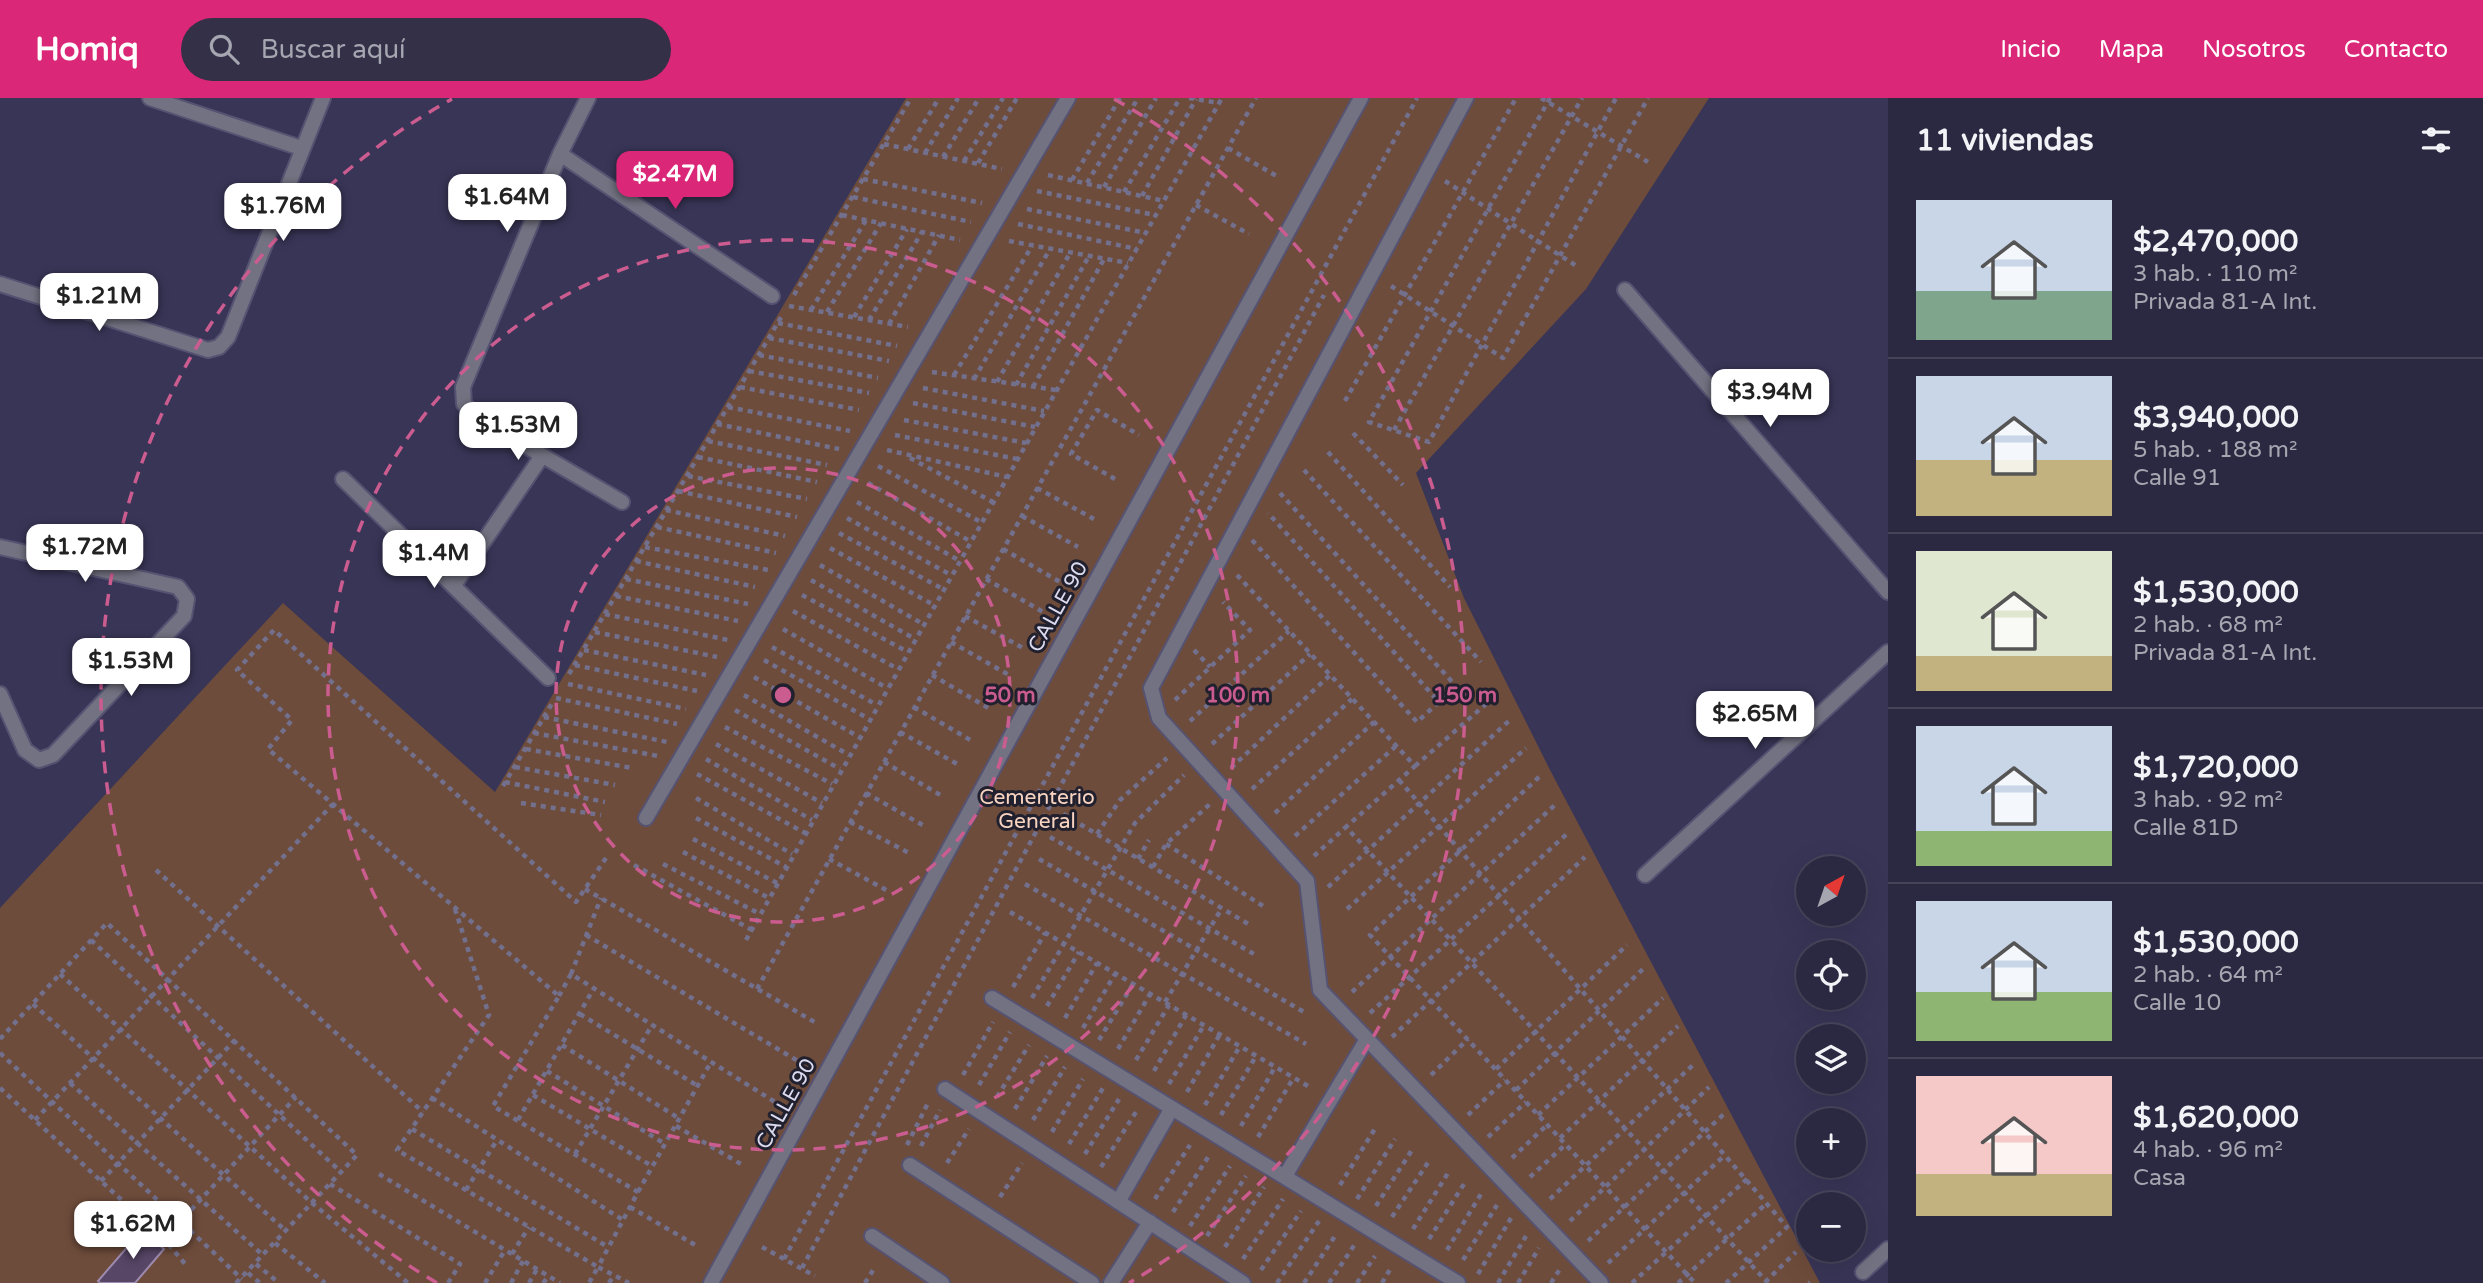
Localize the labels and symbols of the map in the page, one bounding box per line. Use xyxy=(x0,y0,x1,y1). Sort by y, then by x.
pin: $2.47M xyxy=(618,152,732,211)
pin: $1.64M xyxy=(450,174,564,234)
pin: $1.76M xyxy=(226,184,340,243)
pin: $1.21M xyxy=(42,274,156,333)
pin: $3.94M xyxy=(1713,370,1827,429)
pin: $1.53M xyxy=(461,402,575,462)
pin: $1.72M xyxy=(28,524,142,584)
pin: $1.4M xyxy=(385,531,483,590)
street label: CALLE 90 xyxy=(1023,557,1093,657)
pin: $1.53M xyxy=(74,638,188,698)
centre of rings xyxy=(771,683,795,707)
text: 50 m xyxy=(984,683,1036,708)
text: 100 m xyxy=(1206,683,1270,708)
text: 150 m xyxy=(1433,683,1497,708)
pin: $2.65M xyxy=(1698,692,1812,751)
park label: Cementerio General xyxy=(979,785,1095,834)
north arrow xyxy=(1796,856,1866,926)
street label: CALLE 90 xyxy=(751,1054,821,1154)
pin: $1.62M xyxy=(76,1202,190,1261)

